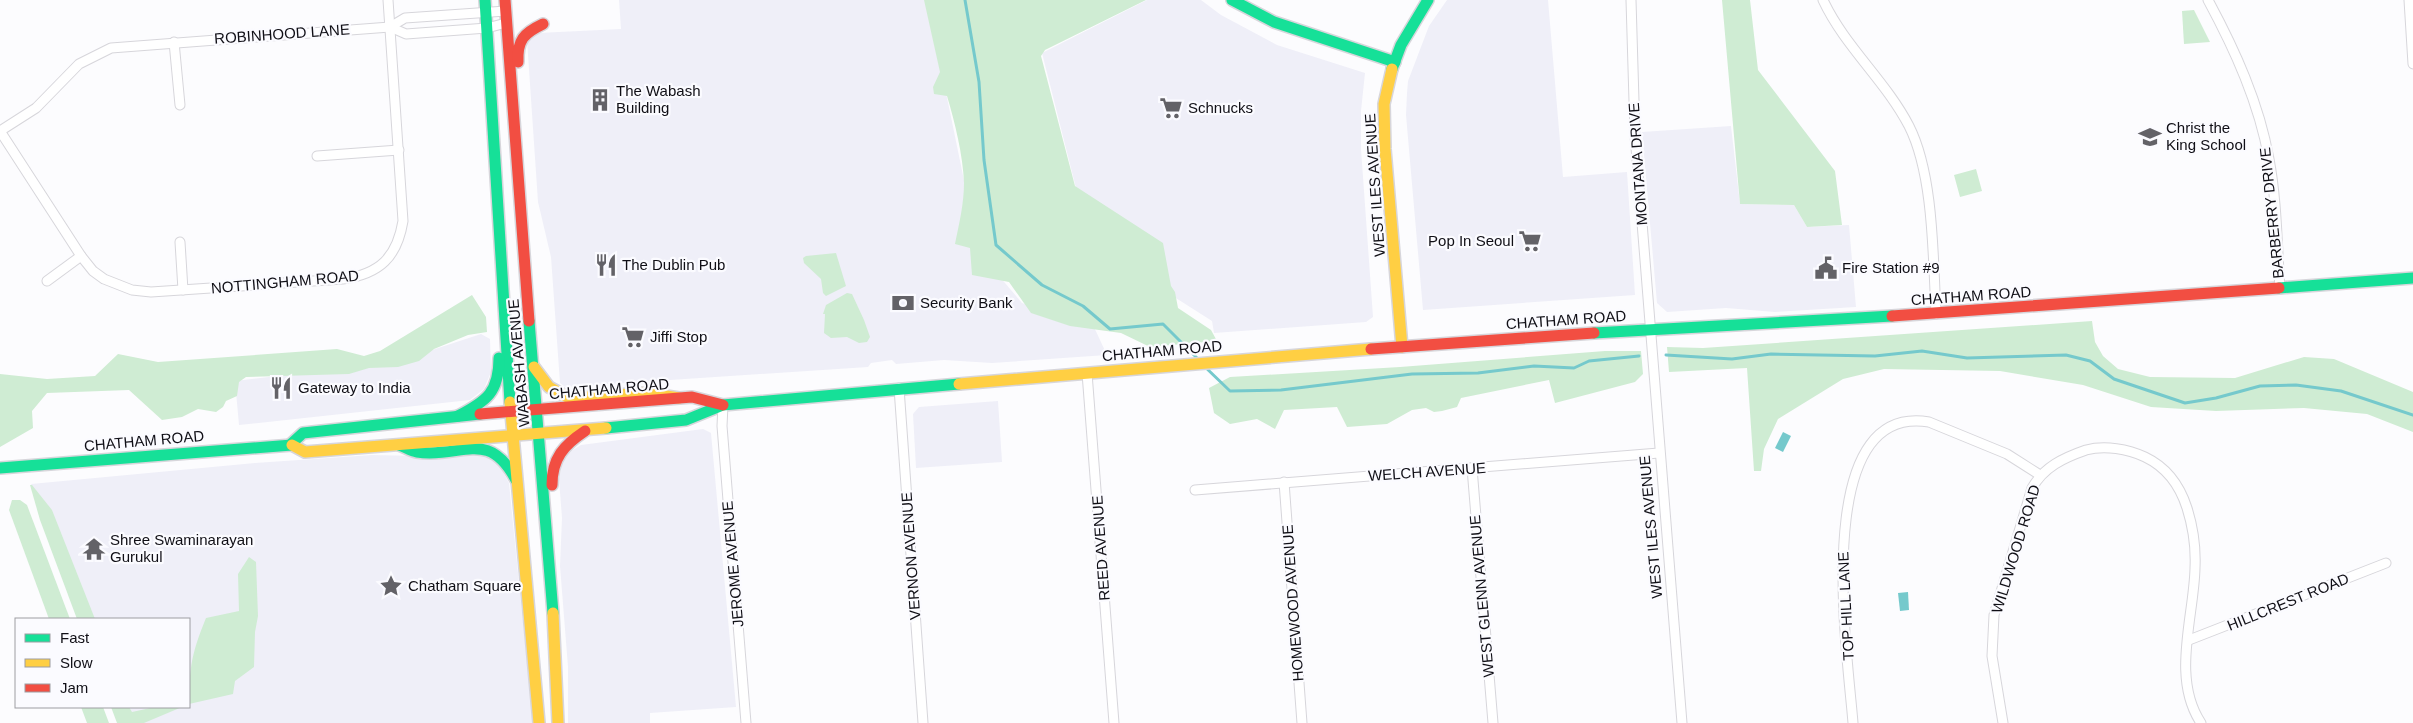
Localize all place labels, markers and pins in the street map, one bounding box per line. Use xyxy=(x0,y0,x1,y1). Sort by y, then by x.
place label: The Wabash Building xyxy=(616,82,701,116)
building icon: The Wabash Building xyxy=(587,87,613,113)
supermarket icon: Schnucks xyxy=(1158,95,1184,121)
place label: Schnucks xyxy=(1188,99,1253,116)
place label: Christ the King School xyxy=(2166,119,2246,153)
school or university icon: Christ the King School xyxy=(2137,124,2163,150)
supermarket icon: Pop In Seoul xyxy=(1517,228,1543,254)
place label: Pop In Seoul xyxy=(1428,232,1514,249)
restaurant icon: The Dublin Pub xyxy=(593,252,619,278)
public building icon: Fire Station #9 xyxy=(1813,255,1839,281)
place label: The Dublin Pub xyxy=(622,256,725,273)
place label: Fire Station #9 xyxy=(1842,259,1940,276)
bank icon: Security Bank xyxy=(890,290,916,316)
place label: Security Bank xyxy=(920,294,1013,311)
supermarket icon: Jiffi Stop xyxy=(620,324,646,350)
place label: Jiffi Stop xyxy=(650,328,707,345)
restaurant icon: Gateway to India xyxy=(268,375,294,401)
place label: Gateway to India xyxy=(298,379,411,396)
place label: Shree Swaminarayan Gurukul xyxy=(110,531,253,565)
temple icon: Shree Swaminarayan Gurukul xyxy=(81,536,107,562)
place icon: Chatham Square xyxy=(378,573,404,599)
place label: Chatham Square xyxy=(408,577,521,594)

